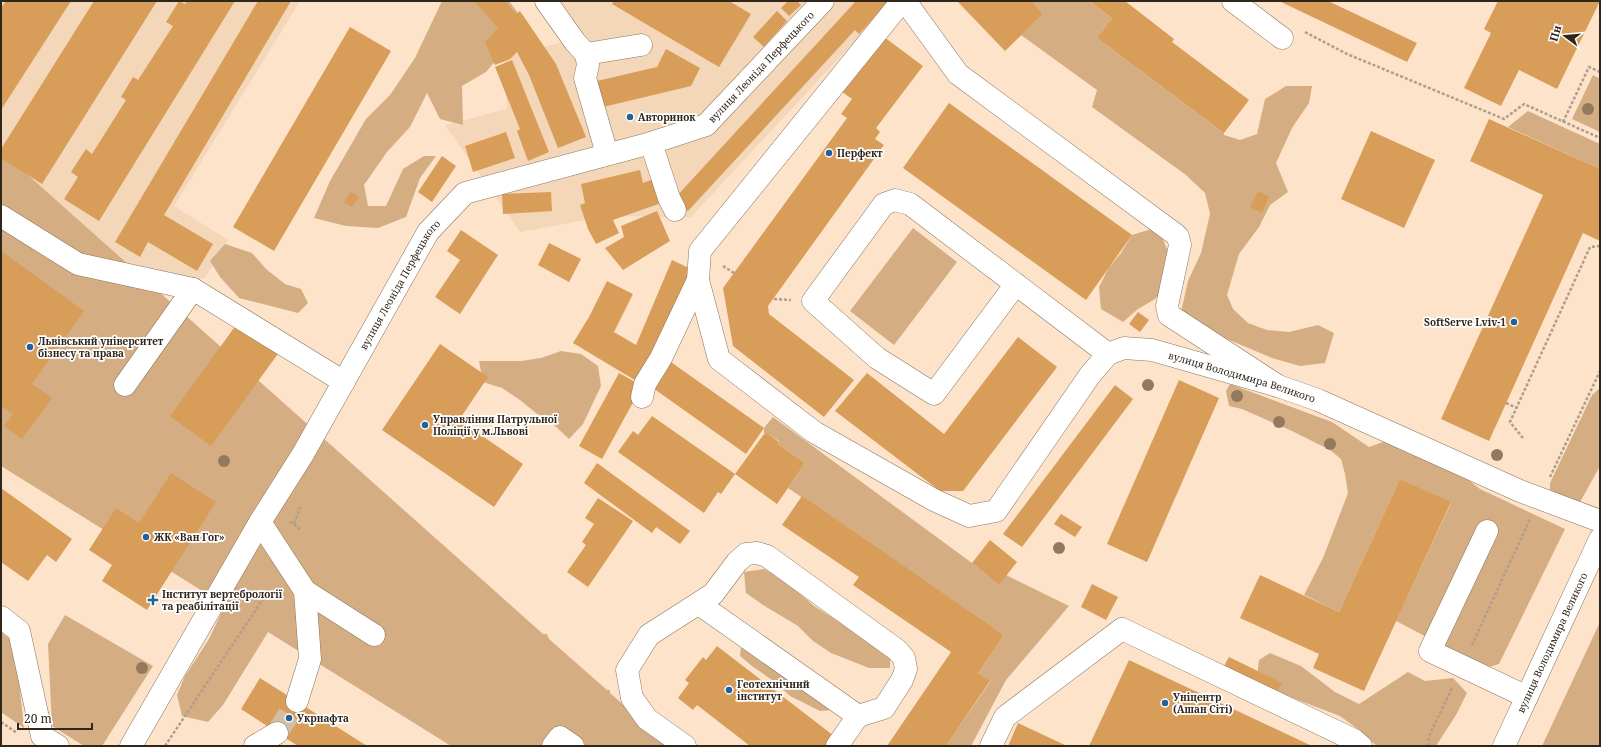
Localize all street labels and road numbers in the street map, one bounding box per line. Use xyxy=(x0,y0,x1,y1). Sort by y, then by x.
street label: вулиця Леоніда Перфецького xyxy=(705,8,817,126)
street label: вулиця Леоніда Перфецького xyxy=(356,216,443,352)
street label: вулиця Володимира Великого xyxy=(1167,348,1318,406)
street label: вулиця Володимира Великого xyxy=(1513,570,1591,715)

